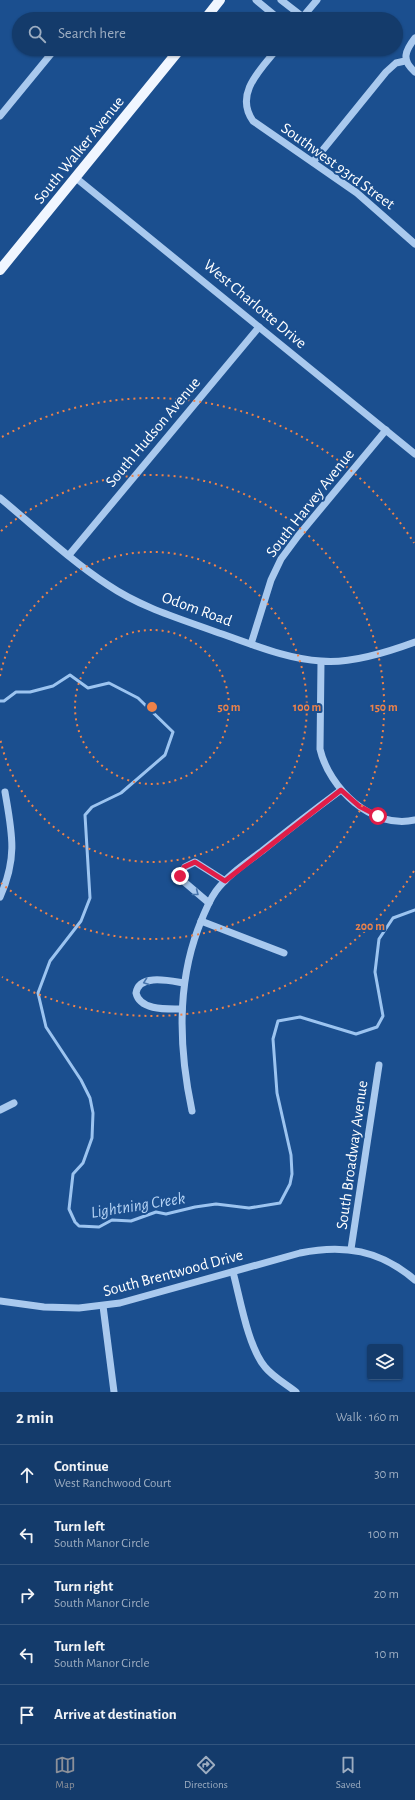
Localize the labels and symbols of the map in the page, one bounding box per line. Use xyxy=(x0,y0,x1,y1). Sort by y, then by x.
street label: South Walker Avenue xyxy=(31,93,127,207)
street label: Southwest 93rd Street xyxy=(278,120,398,212)
street label: West Charlotte Drive xyxy=(201,256,309,352)
street label: South Hudson Avenue xyxy=(103,374,203,490)
street label: South Harvey Avenue xyxy=(263,446,358,561)
street label: Odom Road xyxy=(160,589,234,629)
centre of rings xyxy=(145,700,159,714)
text: 50 m xyxy=(218,701,241,713)
text: 100 m xyxy=(293,701,321,713)
text: 150 m xyxy=(370,701,398,713)
route start xyxy=(369,807,387,825)
route end xyxy=(171,867,189,885)
one-way arrow xyxy=(192,888,199,895)
text: 200 m xyxy=(355,920,385,932)
one-way arrow xyxy=(143,978,150,986)
street label: South Broadway Avenue xyxy=(334,1080,371,1231)
water label: Lightning Creek xyxy=(89,1189,187,1221)
street label: South Brentwood Drive xyxy=(101,1247,245,1299)

